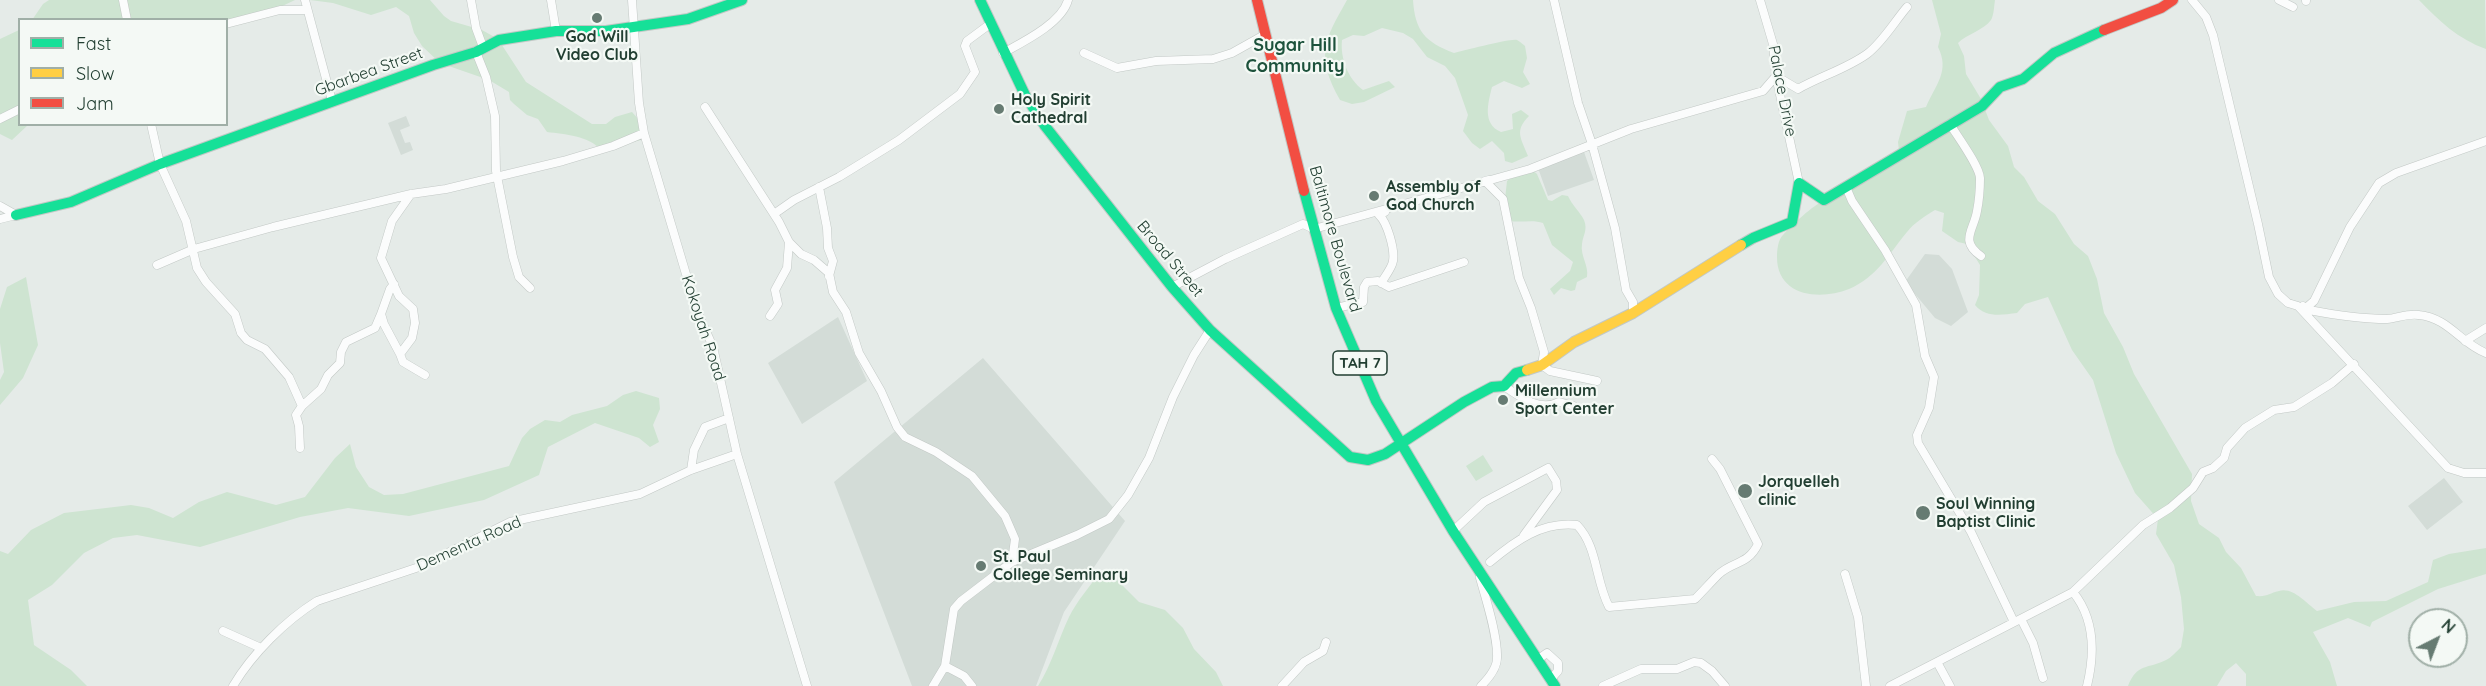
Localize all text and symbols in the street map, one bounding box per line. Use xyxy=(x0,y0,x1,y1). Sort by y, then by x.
marker: God Will Video Club xyxy=(590,11,604,25)
legend xyxy=(18,18,228,126)
place label: God Will Video Club xyxy=(556,27,638,65)
text: Fast xyxy=(76,32,111,55)
district label: Sugar Hill Community xyxy=(1245,35,1345,78)
street label: Gbarbea Street xyxy=(312,44,426,100)
street label: Palace Drive xyxy=(1764,44,1800,138)
text: Slow xyxy=(76,62,114,85)
place label: Holy Spirit Cathedral xyxy=(1011,90,1091,128)
text: Jam xyxy=(76,92,114,115)
marker: Holy Spirit Cathedral xyxy=(992,102,1006,116)
street label: Baltimore Boulevard xyxy=(1305,164,1365,314)
place label: Assembly of God Church xyxy=(1386,177,1481,215)
marker: Assembly of God Church xyxy=(1367,189,1381,203)
street label: Broad Street xyxy=(1133,217,1207,301)
street label: Kokoyah Road xyxy=(677,273,729,383)
road number: TAH 7 xyxy=(1333,351,1387,375)
place label: Millennium Sport Center xyxy=(1515,381,1614,419)
marker: Millennium Sport Center xyxy=(1496,393,1510,407)
place label: Jorquelleh clinic xyxy=(1758,472,1840,510)
marker: Jorquelleh clinic xyxy=(1736,482,1754,500)
place label: Soul Winning Baptist Clinic xyxy=(1936,494,2035,532)
marker: Soul Winning Baptist Clinic xyxy=(1914,504,1932,522)
street label: Dementa Road xyxy=(414,512,524,576)
place label: St. Paul College Seminary xyxy=(993,547,1128,585)
marker: St. Paul College Seminary xyxy=(974,559,988,573)
north arrow xyxy=(2408,608,2468,668)
text: N xyxy=(2438,615,2460,637)

